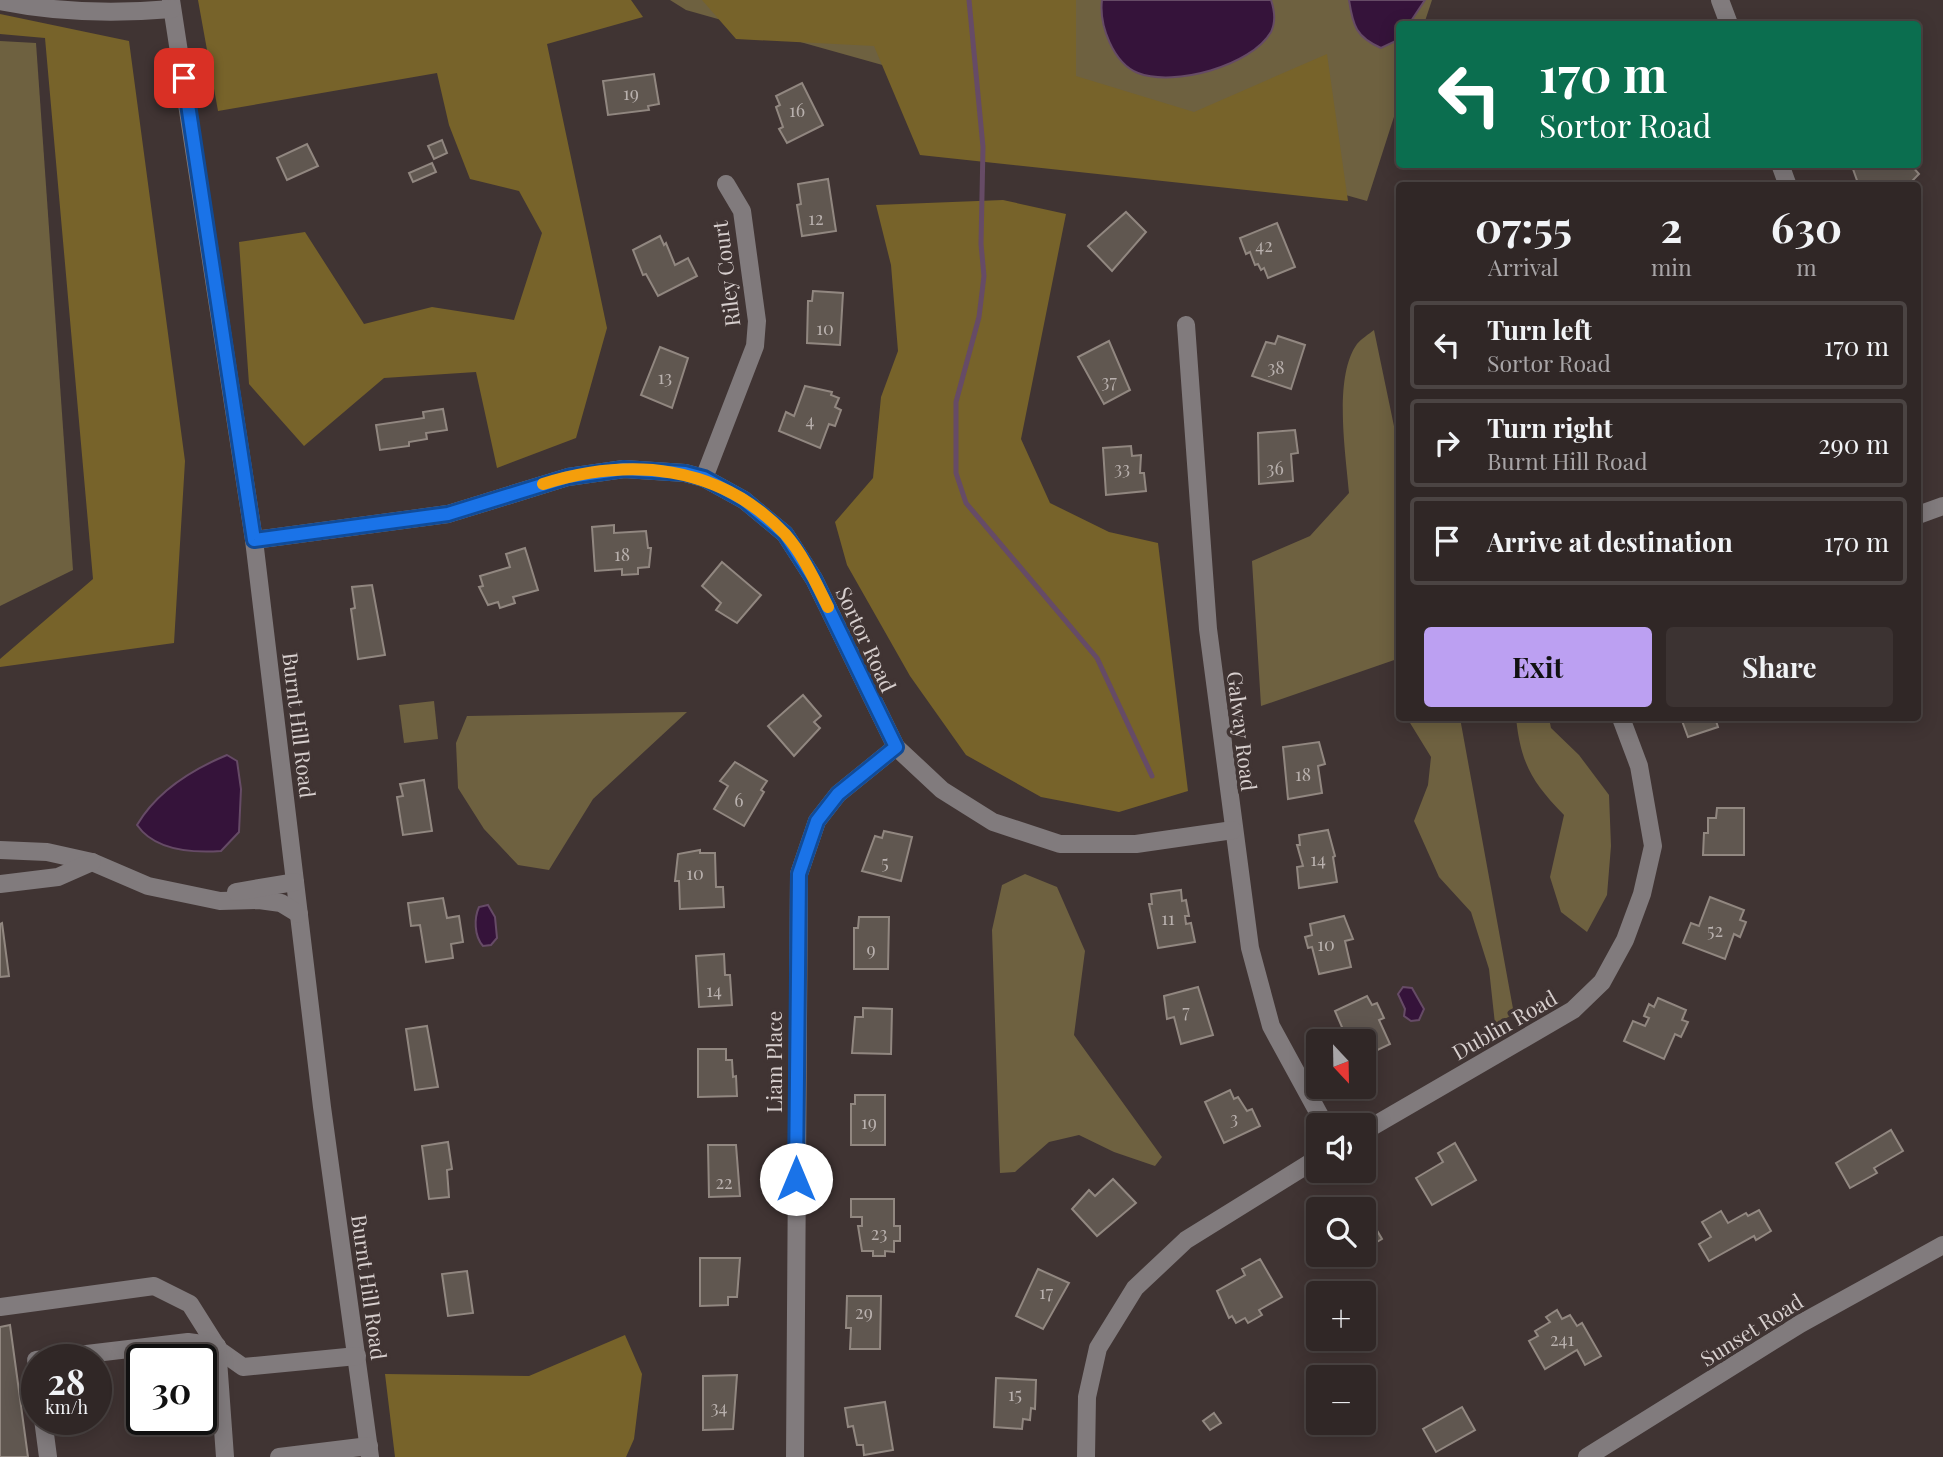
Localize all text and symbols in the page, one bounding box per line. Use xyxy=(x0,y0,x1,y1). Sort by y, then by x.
text: 170 m xyxy=(1539,40,1667,105)
pin xyxy=(154,48,214,108)
icon: left xyxy=(1424,49,1515,140)
icon: arrive xyxy=(165,59,203,97)
house number: 19 xyxy=(623,81,639,105)
house number: 16 xyxy=(789,98,805,122)
text: Sortor Road xyxy=(1539,103,1711,146)
text: 07:55 xyxy=(1475,198,1572,254)
text: 2 xyxy=(1660,198,1682,254)
text: 630 xyxy=(1771,198,1842,254)
house number: 12 xyxy=(808,206,824,230)
street label: Riley Court xyxy=(705,219,745,328)
house number: 42 xyxy=(1255,233,1273,257)
text: Arrival xyxy=(1488,251,1559,282)
text: min xyxy=(1651,251,1692,282)
text: m xyxy=(1796,251,1817,282)
text: Turn left xyxy=(1487,312,1592,347)
house number: 10 xyxy=(816,316,834,340)
icon: left xyxy=(1428,326,1466,364)
text: 170 m xyxy=(1824,328,1889,363)
text: Sortor Road xyxy=(1487,347,1611,378)
house number: 38 xyxy=(1267,355,1285,379)
house number: 13 xyxy=(658,365,672,389)
house number: 37 xyxy=(1101,369,1117,393)
house number: 4 xyxy=(806,408,815,432)
text: Turn right xyxy=(1487,410,1613,445)
icon: right xyxy=(1428,424,1466,462)
text: 290 m xyxy=(1818,426,1889,461)
text: Burnt Hill Road xyxy=(1487,445,1648,476)
house number: 33 xyxy=(1114,456,1130,480)
house number: 36 xyxy=(1266,456,1284,480)
icon: arrive xyxy=(1428,522,1466,560)
text: Arrive at destination xyxy=(1487,524,1733,559)
text: 170 m xyxy=(1824,524,1889,559)
house number: 18 xyxy=(614,542,630,566)
street label: Sortor Road xyxy=(830,582,904,696)
button: Exit xyxy=(1424,627,1652,707)
button: Share xyxy=(1666,627,1893,707)
street label: Burnt Hill Road xyxy=(277,651,323,799)
street label: Galway Road xyxy=(1222,669,1264,793)
house number: 18 xyxy=(1295,762,1311,786)
house number: 6 xyxy=(734,788,744,812)
house number: 14 xyxy=(1310,847,1326,871)
house number: 5 xyxy=(881,850,889,874)
house number: 10 xyxy=(686,861,704,885)
house number: 11 xyxy=(1161,906,1175,930)
house number: 52 xyxy=(1707,918,1723,942)
house number: 10 xyxy=(1317,932,1335,956)
house number: 9 xyxy=(866,937,876,961)
house number: 14 xyxy=(706,978,722,1002)
street label: Dublin Road xyxy=(1446,983,1562,1065)
house number: 7 xyxy=(1182,999,1190,1023)
street label: Liam Place xyxy=(759,1011,787,1113)
north arrow xyxy=(1306,1029,1376,1099)
map controls xyxy=(1306,1029,1376,1435)
house number: 3 xyxy=(1230,1106,1238,1130)
house number: 19 xyxy=(861,1110,877,1134)
button: sound xyxy=(1306,1113,1376,1183)
position arrow xyxy=(759,1142,833,1216)
house number: 22 xyxy=(715,1170,733,1194)
button: search xyxy=(1306,1197,1376,1267)
street label: Burnt Hill Road xyxy=(346,1212,394,1362)
house number: 23 xyxy=(871,1221,887,1245)
house number: 17 xyxy=(1039,1280,1054,1304)
button: + xyxy=(1306,1281,1376,1351)
street label: Sunset Road xyxy=(1694,1286,1808,1372)
house number: 29 xyxy=(855,1300,873,1324)
house number: 241 xyxy=(1550,1327,1574,1351)
speed limit sign: 30 xyxy=(126,1344,217,1435)
text: 28 xyxy=(48,1357,85,1404)
button: − xyxy=(1306,1365,1376,1435)
house number: 15 xyxy=(1008,1382,1022,1406)
text: km/h xyxy=(45,1395,88,1419)
house number: 34 xyxy=(710,1395,728,1419)

